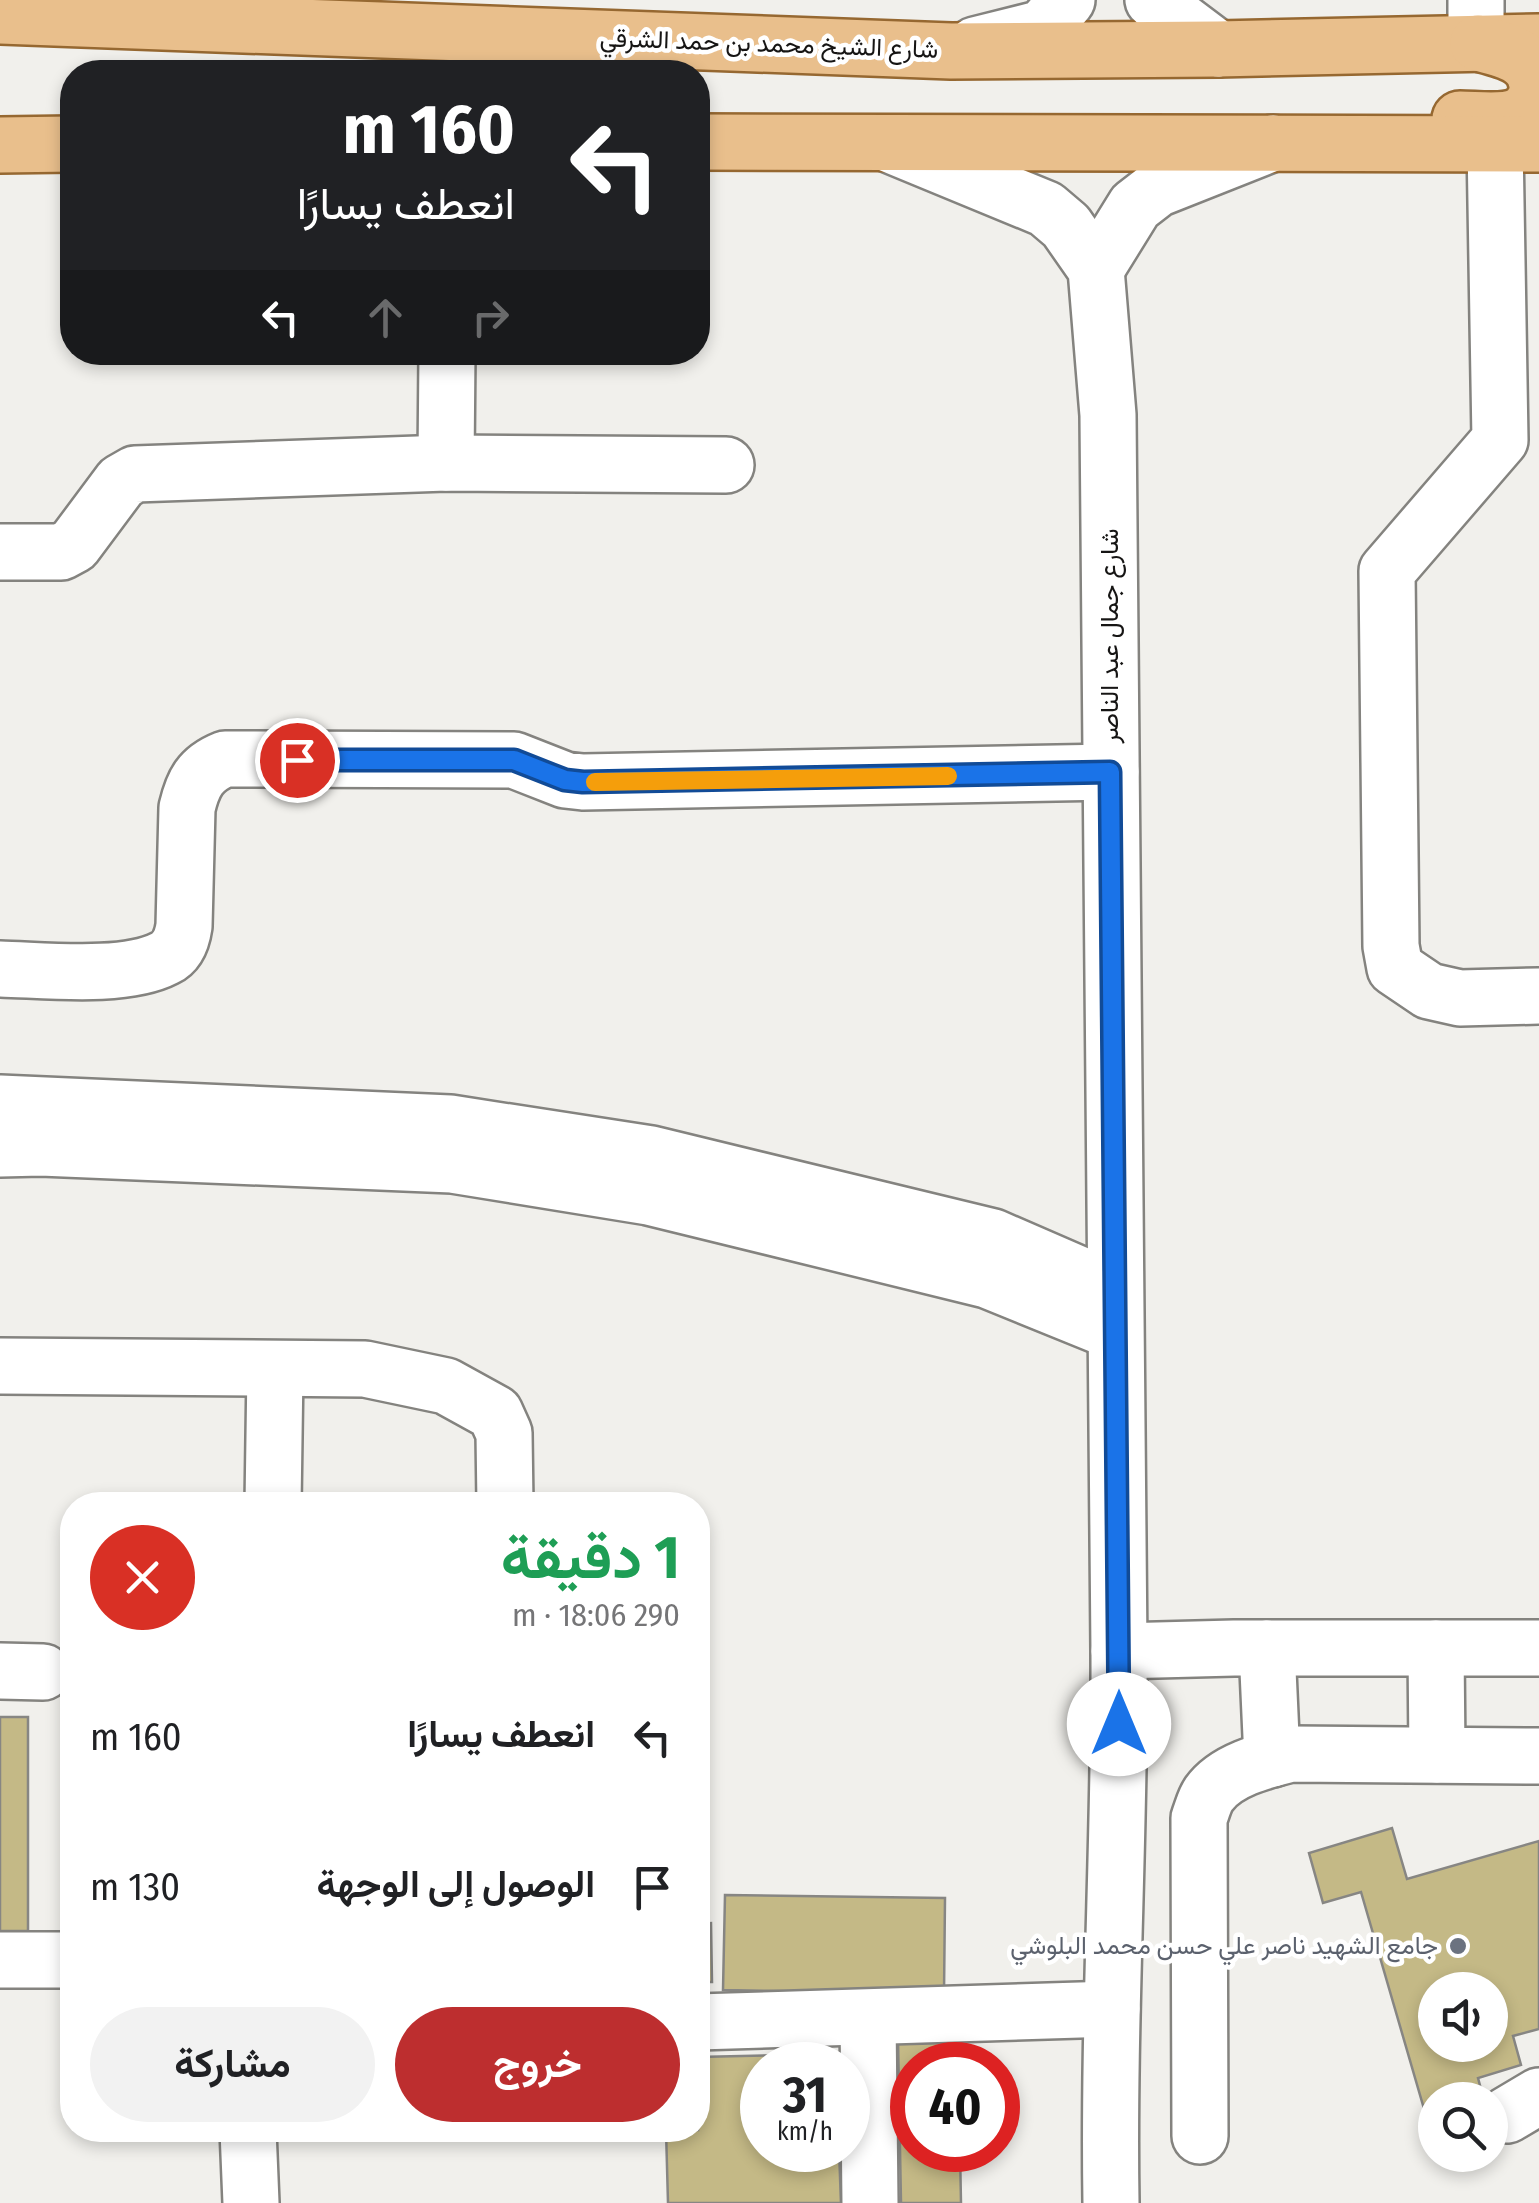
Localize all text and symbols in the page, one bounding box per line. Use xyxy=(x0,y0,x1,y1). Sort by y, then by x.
street label: شارع الشيخ محمد بن حمد الشرقي xyxy=(599,23,939,70)
text: 160 m xyxy=(343,88,515,172)
icon: left xyxy=(550,100,680,230)
text: انعطف يسارًا xyxy=(297,177,515,231)
icon: left xyxy=(253,290,308,345)
icon: ahead xyxy=(358,290,413,345)
icon: right xyxy=(463,290,518,345)
street label: شارع جمال عبد الناصر xyxy=(1095,528,1126,745)
pin xyxy=(255,718,340,803)
icon: arrive xyxy=(270,733,325,788)
text: 1 دقيقة xyxy=(501,1522,680,1594)
button: close xyxy=(90,1525,195,1630)
text: 290 m · 18:06 xyxy=(512,1596,680,1634)
position arrow xyxy=(1067,1672,1171,1776)
icon: left xyxy=(625,1710,680,1765)
text: انعطف يسارًا xyxy=(407,1711,595,1757)
text: 160 m xyxy=(90,1714,182,1760)
icon: arrive xyxy=(625,1860,680,1915)
text: الوصول إلى الوجهة xyxy=(316,1861,595,1907)
text: 130 m xyxy=(90,1864,180,1910)
place label: جامع الشهيد ناصر علي حسن محمد البلوشي xyxy=(1010,1931,1438,1966)
marker: جامع الشهيد ناصر علي حسن محمد البلوشي xyxy=(1447,1935,1469,1957)
map controls xyxy=(1418,1972,1508,2172)
button: sound xyxy=(1418,1972,1508,2062)
button: مشاركة xyxy=(90,2007,375,2122)
button: خروج xyxy=(395,2007,680,2122)
speed limit sign: 40 xyxy=(890,2042,1020,2172)
text: 31 xyxy=(783,2065,827,2125)
button: search xyxy=(1418,2082,1508,2172)
text: km/h xyxy=(777,2117,833,2147)

